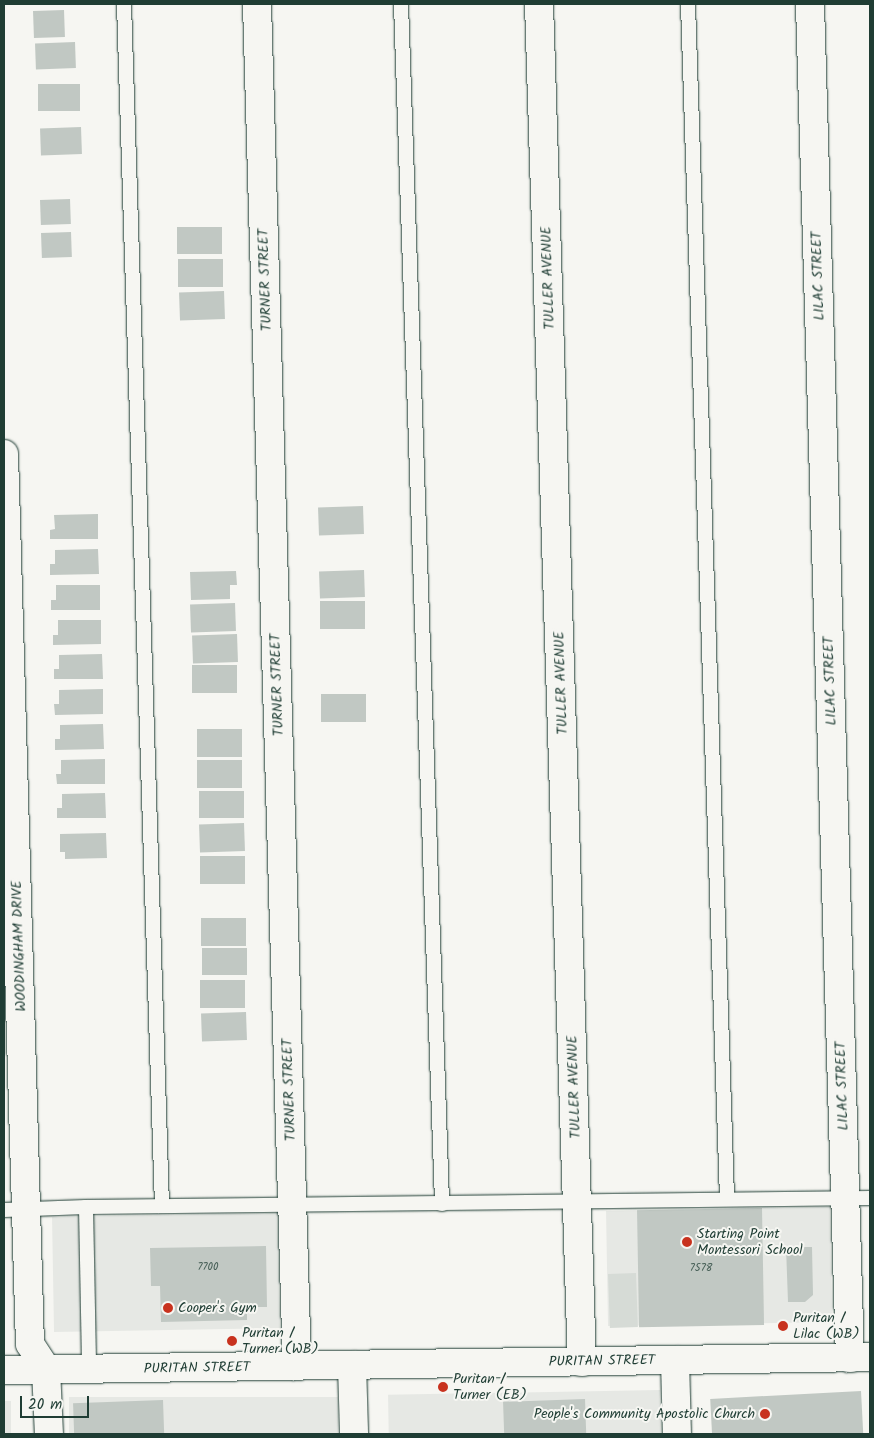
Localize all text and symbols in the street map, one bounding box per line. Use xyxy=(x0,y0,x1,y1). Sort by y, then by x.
street label: TULLER AVENUE xyxy=(538,226,558,330)
street label: TURNER STREET xyxy=(255,229,275,331)
street label: LILAC STREET xyxy=(808,231,828,321)
street label: TULLER AVENUE xyxy=(551,631,571,735)
street label: TURNER STREET xyxy=(267,634,287,736)
street label: LILAC STREET xyxy=(820,636,840,726)
street label: WOODINGHAM DRIVE xyxy=(8,880,30,1012)
street label: TULLER AVENUE xyxy=(564,1035,584,1139)
street label: TURNER STREET xyxy=(279,1039,299,1141)
street label: LILAC STREET xyxy=(832,1041,852,1131)
place label: Starting Point Montessori School xyxy=(697,1226,803,1258)
marker: Starting Point Montessori School xyxy=(681,1236,693,1248)
house number: 7700 xyxy=(197,1260,219,1274)
house number: 7578 xyxy=(690,1261,712,1275)
place label: Cooper's Gym xyxy=(178,1300,257,1316)
marker: Cooper's Gym xyxy=(162,1302,174,1314)
place label: Puritan / Lilac (WB) xyxy=(793,1310,860,1342)
marker: Puritan / Lilac (WB) xyxy=(777,1320,789,1332)
place label: Puritan / Turner (WB) xyxy=(242,1325,319,1358)
marker: Puritan / Turner (WB) xyxy=(226,1335,238,1347)
street label: PURITAN STREET xyxy=(549,1352,655,1370)
street label: PURITAN STREET xyxy=(144,1359,250,1377)
place label: Puritan / Turner (EB) xyxy=(453,1371,527,1404)
marker: Puritan / Turner (EB) xyxy=(437,1381,449,1393)
scale bar xyxy=(22,1386,91,1418)
text: 20 m xyxy=(28,1393,62,1417)
place label: People's Community Apostolic Church xyxy=(534,1406,755,1422)
marker: People's Community Apostolic Church xyxy=(759,1408,771,1420)

